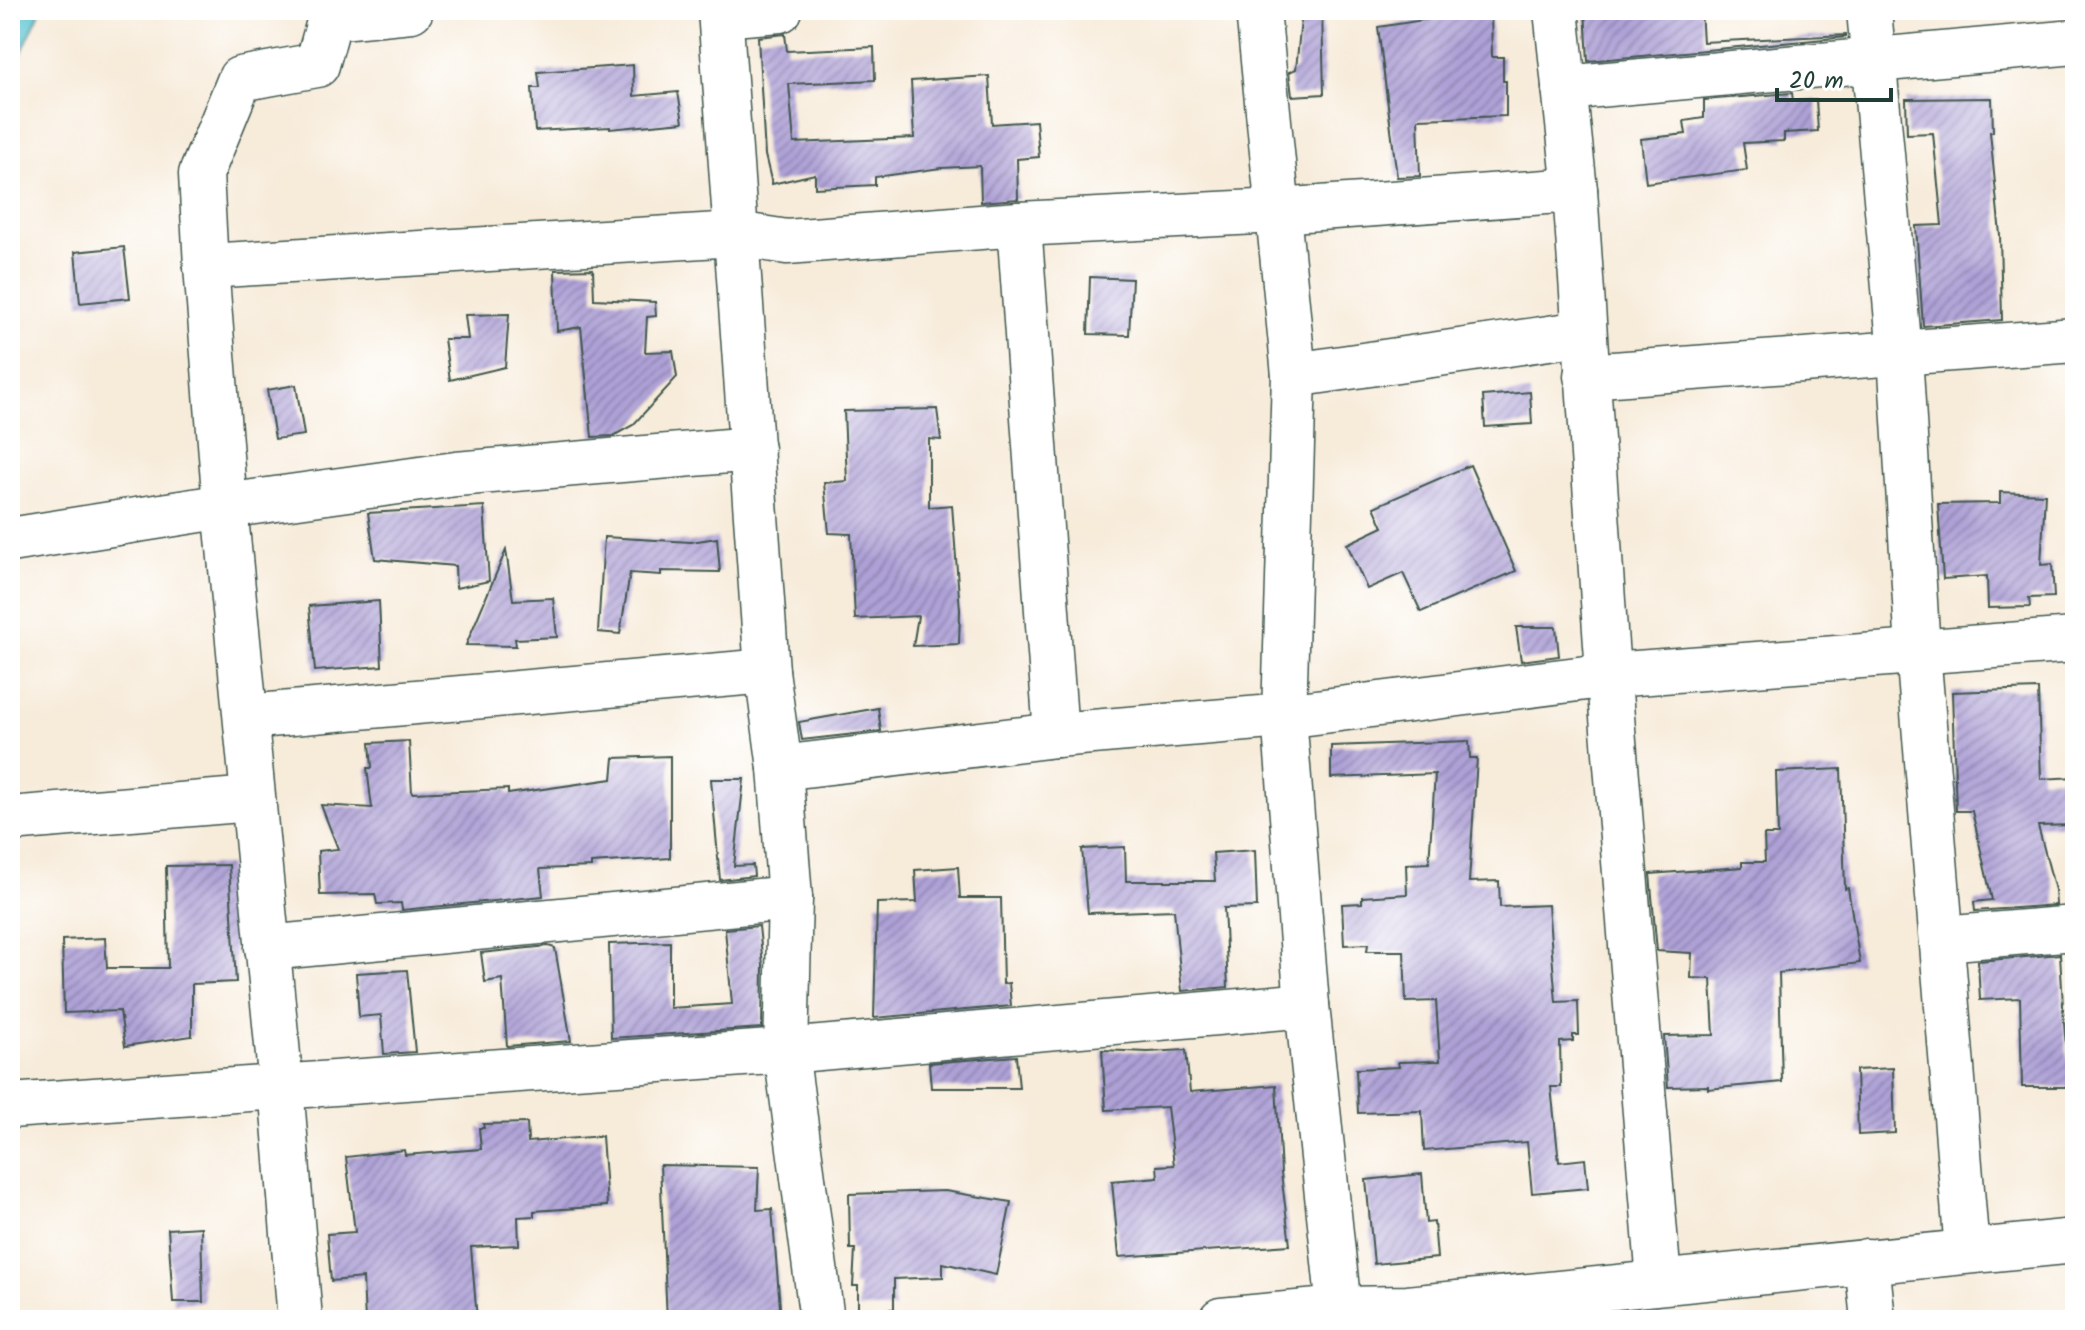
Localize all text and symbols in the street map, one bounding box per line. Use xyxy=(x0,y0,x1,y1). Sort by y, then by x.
scale bar xyxy=(1777,52,1891,102)
text: 20 m xyxy=(1789,62,1844,101)

